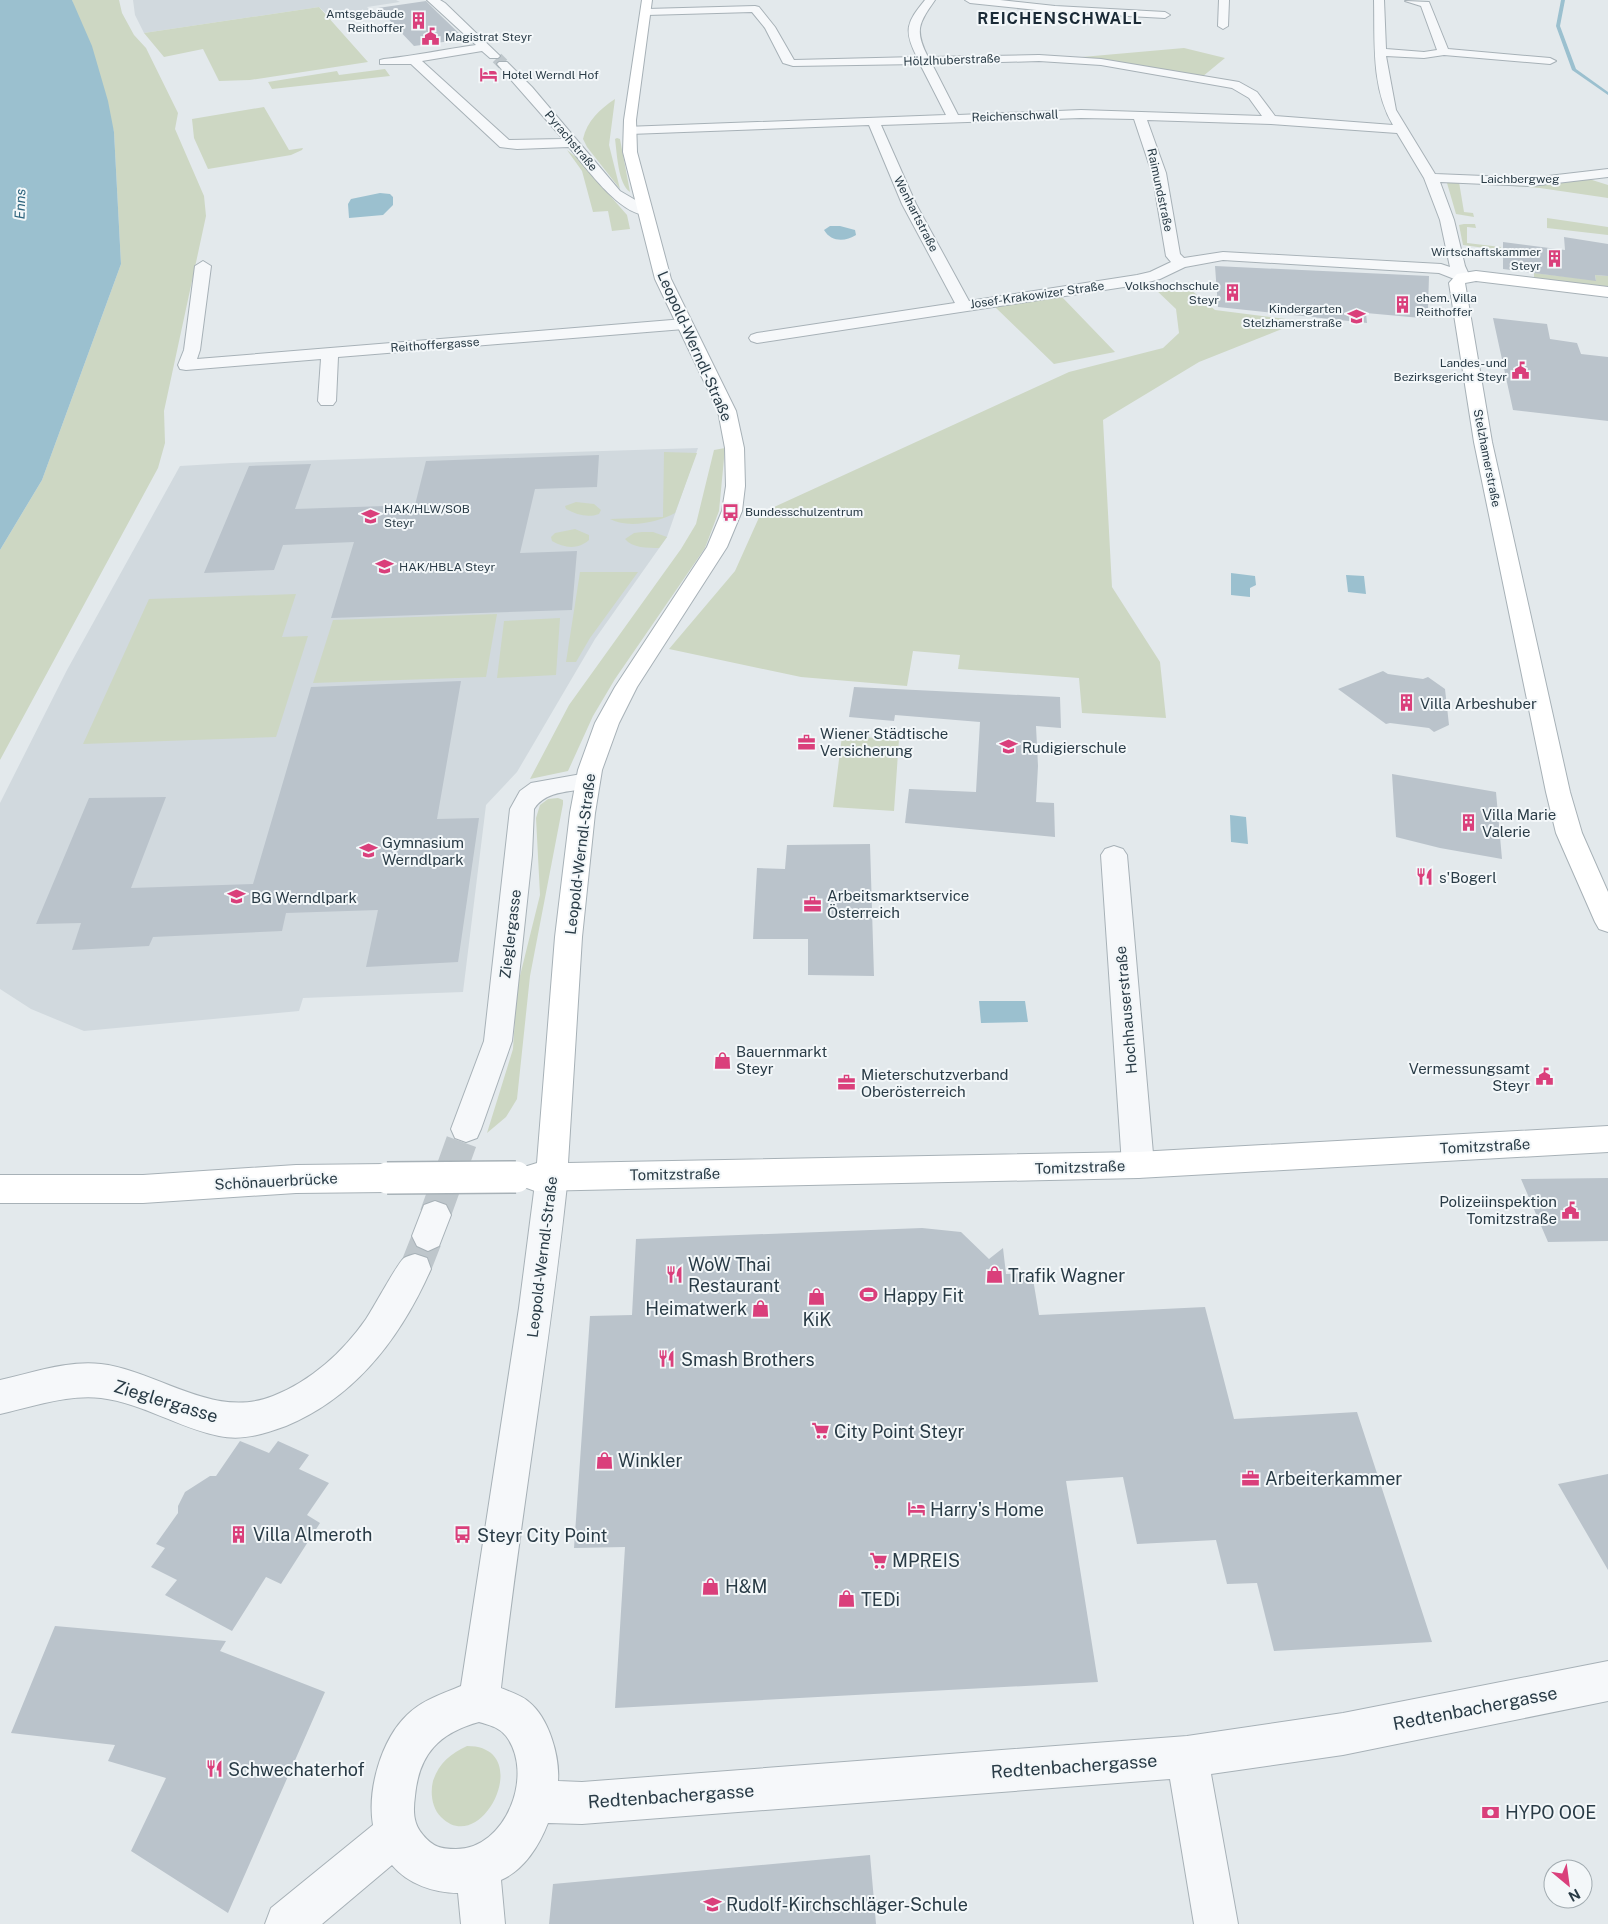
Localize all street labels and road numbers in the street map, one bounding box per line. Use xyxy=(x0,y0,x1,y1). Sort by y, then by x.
street label: Hölzlhuberstraße xyxy=(903,51,1001,69)
street label: Reichenschwall xyxy=(971,107,1059,125)
street label: Pyrachstraße xyxy=(542,108,600,174)
street label: Raimundstraße xyxy=(1144,147,1176,233)
street label: Laichbergweg xyxy=(1480,172,1560,186)
street label: Wenhartstraße xyxy=(891,174,941,254)
street label: Leopold-Werndl-Straße xyxy=(654,268,736,424)
street label: Josef-Krakowizer Straße xyxy=(969,279,1105,311)
street label: Reithoffergasse xyxy=(390,335,480,355)
street label: Stelzhamerstraße xyxy=(1471,408,1503,508)
street label: Leopold-Werndl-Straße xyxy=(562,772,598,936)
street label: Zieglergasse xyxy=(496,888,524,980)
street label: Hochhauserstraße xyxy=(1112,945,1140,1075)
street label: Tomitzstraße xyxy=(1439,1135,1531,1157)
street label: Tomitzstraße xyxy=(1034,1157,1126,1177)
street label: Tomitzstraße xyxy=(630,1165,720,1183)
street label: Schönauerbrücke xyxy=(214,1169,338,1193)
street label: Leopold-Werndl-Straße xyxy=(524,1175,560,1339)
street label: Zieglergasse xyxy=(111,1375,221,1427)
street label: Redtenbachergasse xyxy=(1391,1682,1559,1734)
street label: Redtenbachergasse xyxy=(990,1750,1158,1782)
street label: Redtenbachergasse xyxy=(587,1780,755,1812)

